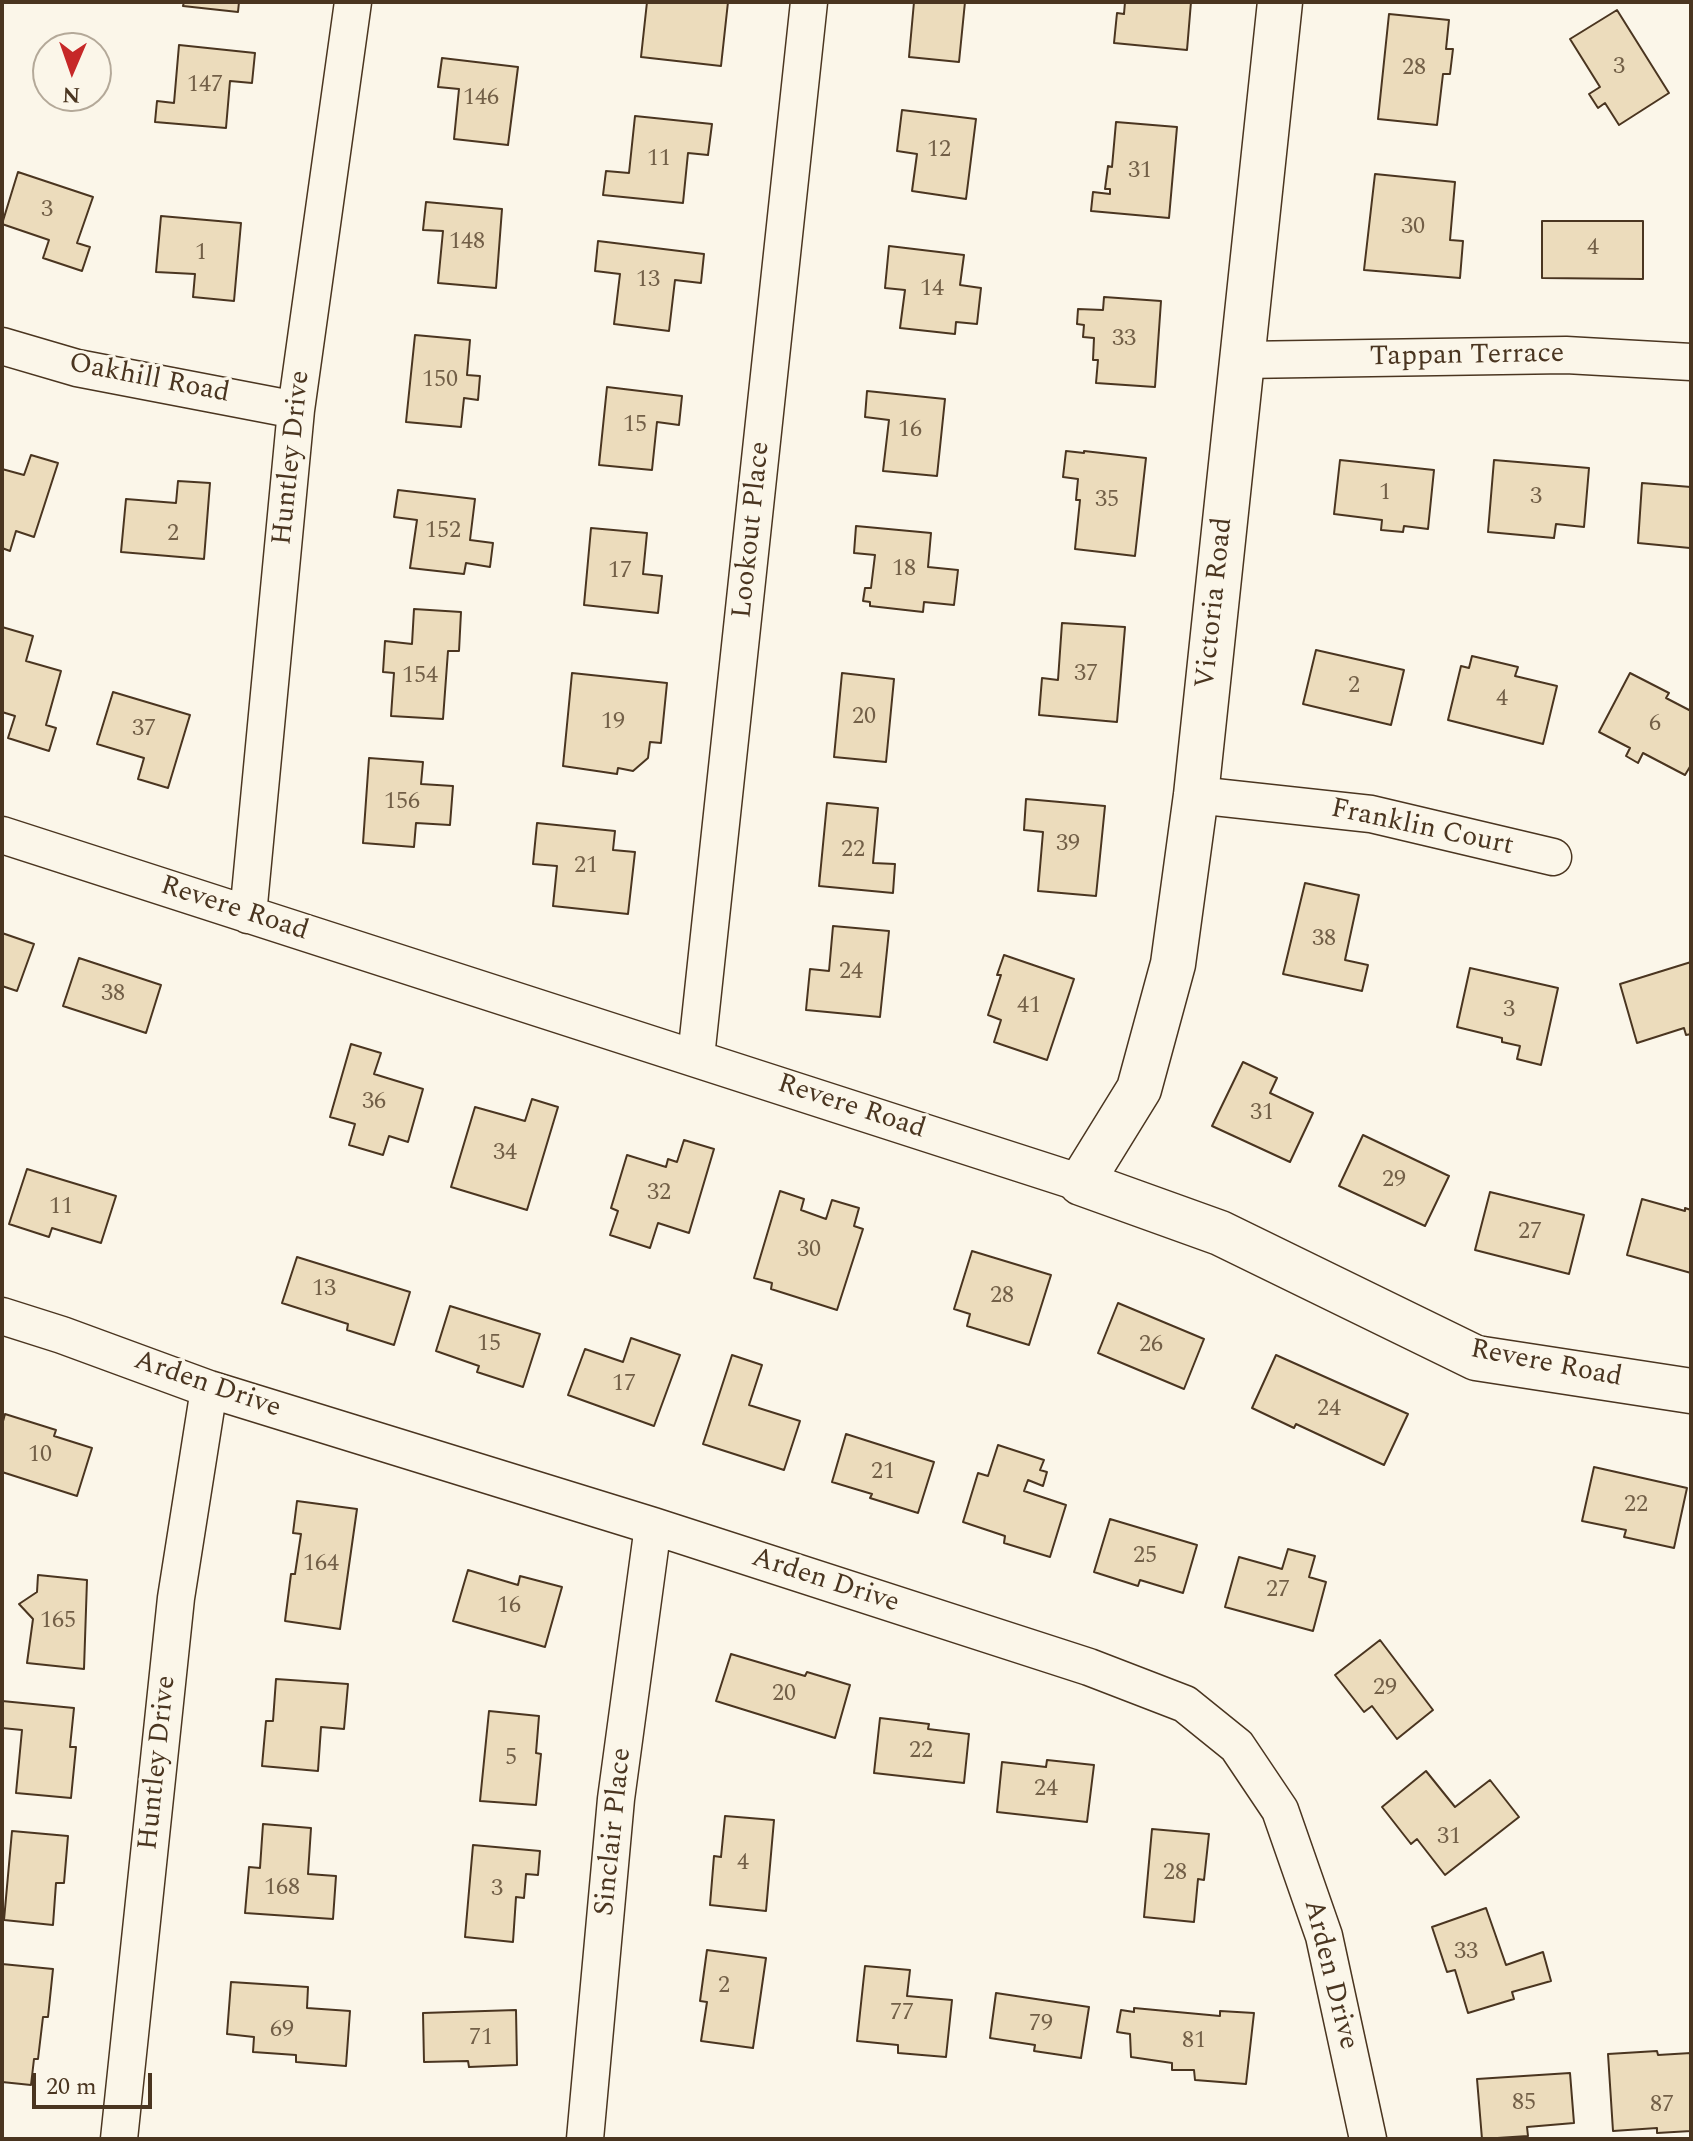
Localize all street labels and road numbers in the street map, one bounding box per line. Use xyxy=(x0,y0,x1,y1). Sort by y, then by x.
street label: Tappan Terrace xyxy=(1369,339,1565,375)
street label: Oakhill Road xyxy=(66,348,232,412)
street label: Huntley Drive xyxy=(267,369,319,547)
street label: Lookout Place xyxy=(727,440,779,620)
street label: Victoria Road xyxy=(1190,516,1242,690)
street label: Franklin Court xyxy=(1328,793,1516,865)
street label: Revere Road xyxy=(156,870,312,950)
street label: Revere Road xyxy=(773,1068,929,1148)
street label: Revere Road xyxy=(1467,1334,1625,1396)
street label: Arden Drive xyxy=(129,1345,285,1427)
street label: Arden Drive xyxy=(747,1542,903,1622)
street label: Huntley Drive xyxy=(133,1674,185,1852)
street label: Sinclair Place xyxy=(589,1746,641,1918)
street label: Arden Drive xyxy=(1294,1897,1364,2053)

